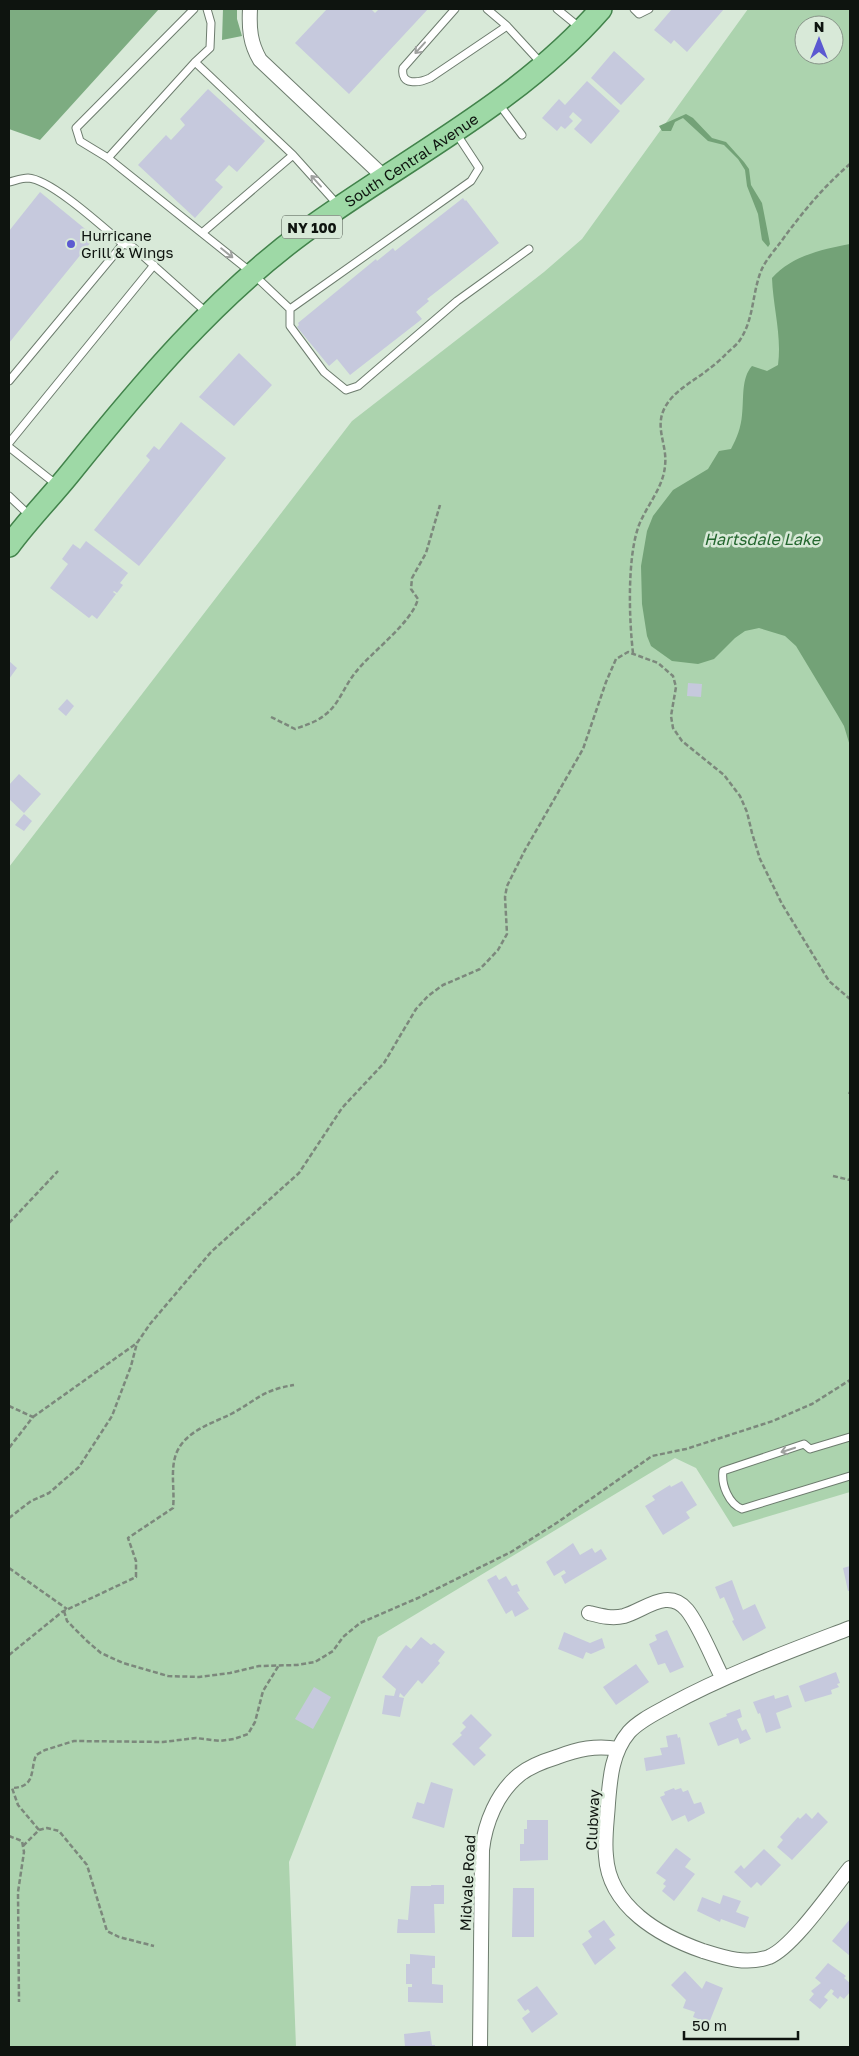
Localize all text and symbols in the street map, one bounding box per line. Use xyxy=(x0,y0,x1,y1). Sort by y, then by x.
north arrow xyxy=(794,15,844,65)
text: N xyxy=(814,18,824,35)
one-way arrow xyxy=(414,42,426,55)
street label: South Central Avenue xyxy=(341,109,482,210)
one-way arrow xyxy=(310,174,322,187)
road number: NY 100 xyxy=(282,216,342,238)
place label: Hurricane Grill & Wings xyxy=(81,226,173,261)
marker: Hurricane Grill & Wings xyxy=(65,238,77,250)
one-way arrow xyxy=(221,248,234,259)
water label: Hartsdale Lake xyxy=(704,529,822,549)
one-way arrow xyxy=(780,1445,796,1455)
street label: Clubway xyxy=(581,1788,603,1851)
street label: Midvale Road xyxy=(455,1834,479,1932)
scale bar xyxy=(684,2008,798,2040)
text: 50 m xyxy=(692,2016,727,2034)

